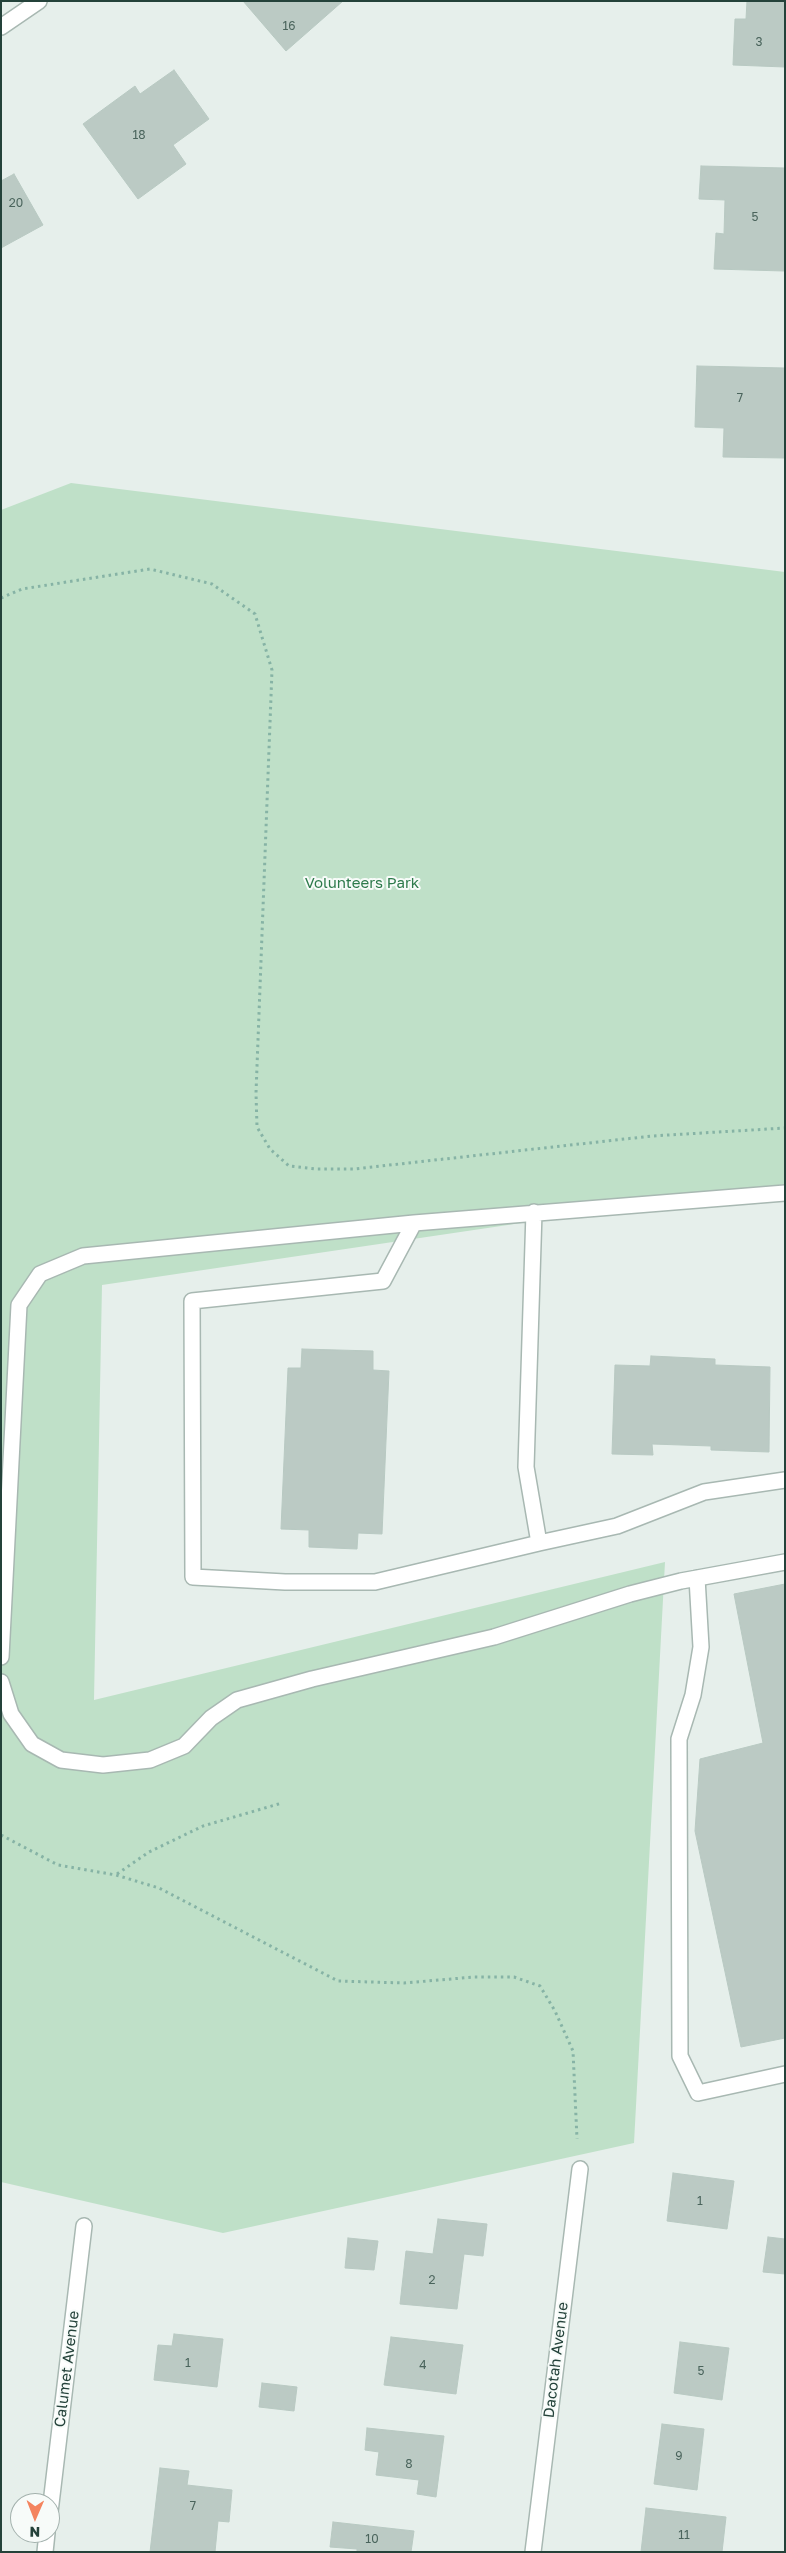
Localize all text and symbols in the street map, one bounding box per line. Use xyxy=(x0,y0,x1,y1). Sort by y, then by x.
house number: 16 xyxy=(282,19,296,33)
house number: 3 xyxy=(755,35,763,49)
house number: 18 xyxy=(132,128,146,142)
house number: 20 xyxy=(9,196,23,210)
house number: 5 xyxy=(752,210,758,224)
house number: 7 xyxy=(737,391,743,405)
park label: Volunteers Park xyxy=(305,874,419,892)
house number: 1 xyxy=(697,2194,703,2208)
house number: 2 xyxy=(429,2273,435,2287)
street label: Dacotah Avenue xyxy=(540,2301,572,2419)
street label: Calumet Avenue xyxy=(51,2310,83,2428)
house number: 1 xyxy=(185,2356,191,2370)
house number: 4 xyxy=(419,2358,427,2372)
house number: 5 xyxy=(698,2364,704,2378)
house number: 9 xyxy=(675,2449,683,2463)
house number: 8 xyxy=(405,2457,413,2471)
north arrow xyxy=(10,2493,60,2543)
house number: 7 xyxy=(190,2499,196,2513)
text: N xyxy=(29,2524,40,2541)
house number: 11 xyxy=(678,2528,690,2542)
house number: 10 xyxy=(365,2532,379,2546)

